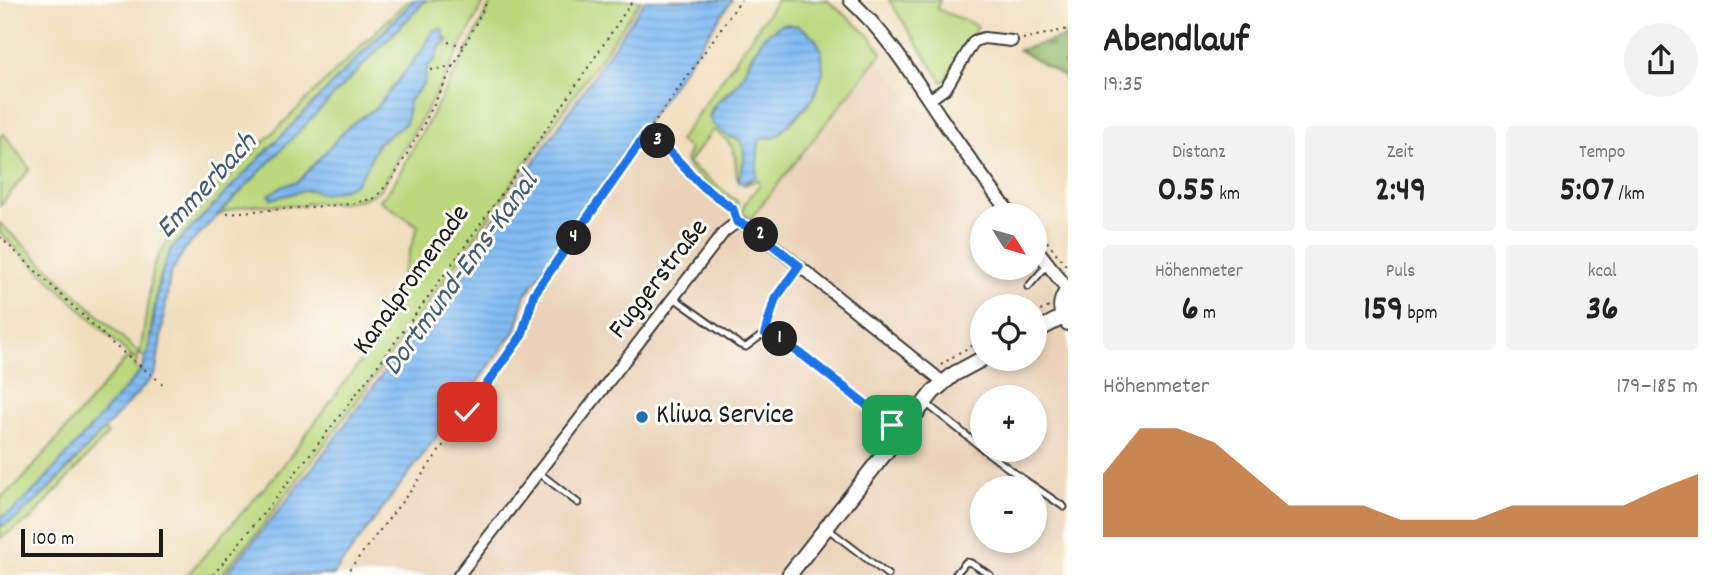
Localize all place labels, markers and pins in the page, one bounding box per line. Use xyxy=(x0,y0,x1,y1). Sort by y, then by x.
pin: 3 xyxy=(640,124,676,158)
pin: 2 xyxy=(744,218,778,252)
pin: 4 xyxy=(556,220,592,256)
pin: 1 xyxy=(762,322,798,356)
pin xyxy=(437,382,497,442)
pin xyxy=(862,395,922,455)
place label: Kliwa Service xyxy=(656,397,794,437)
marker: Kliwa Service xyxy=(634,409,650,425)

